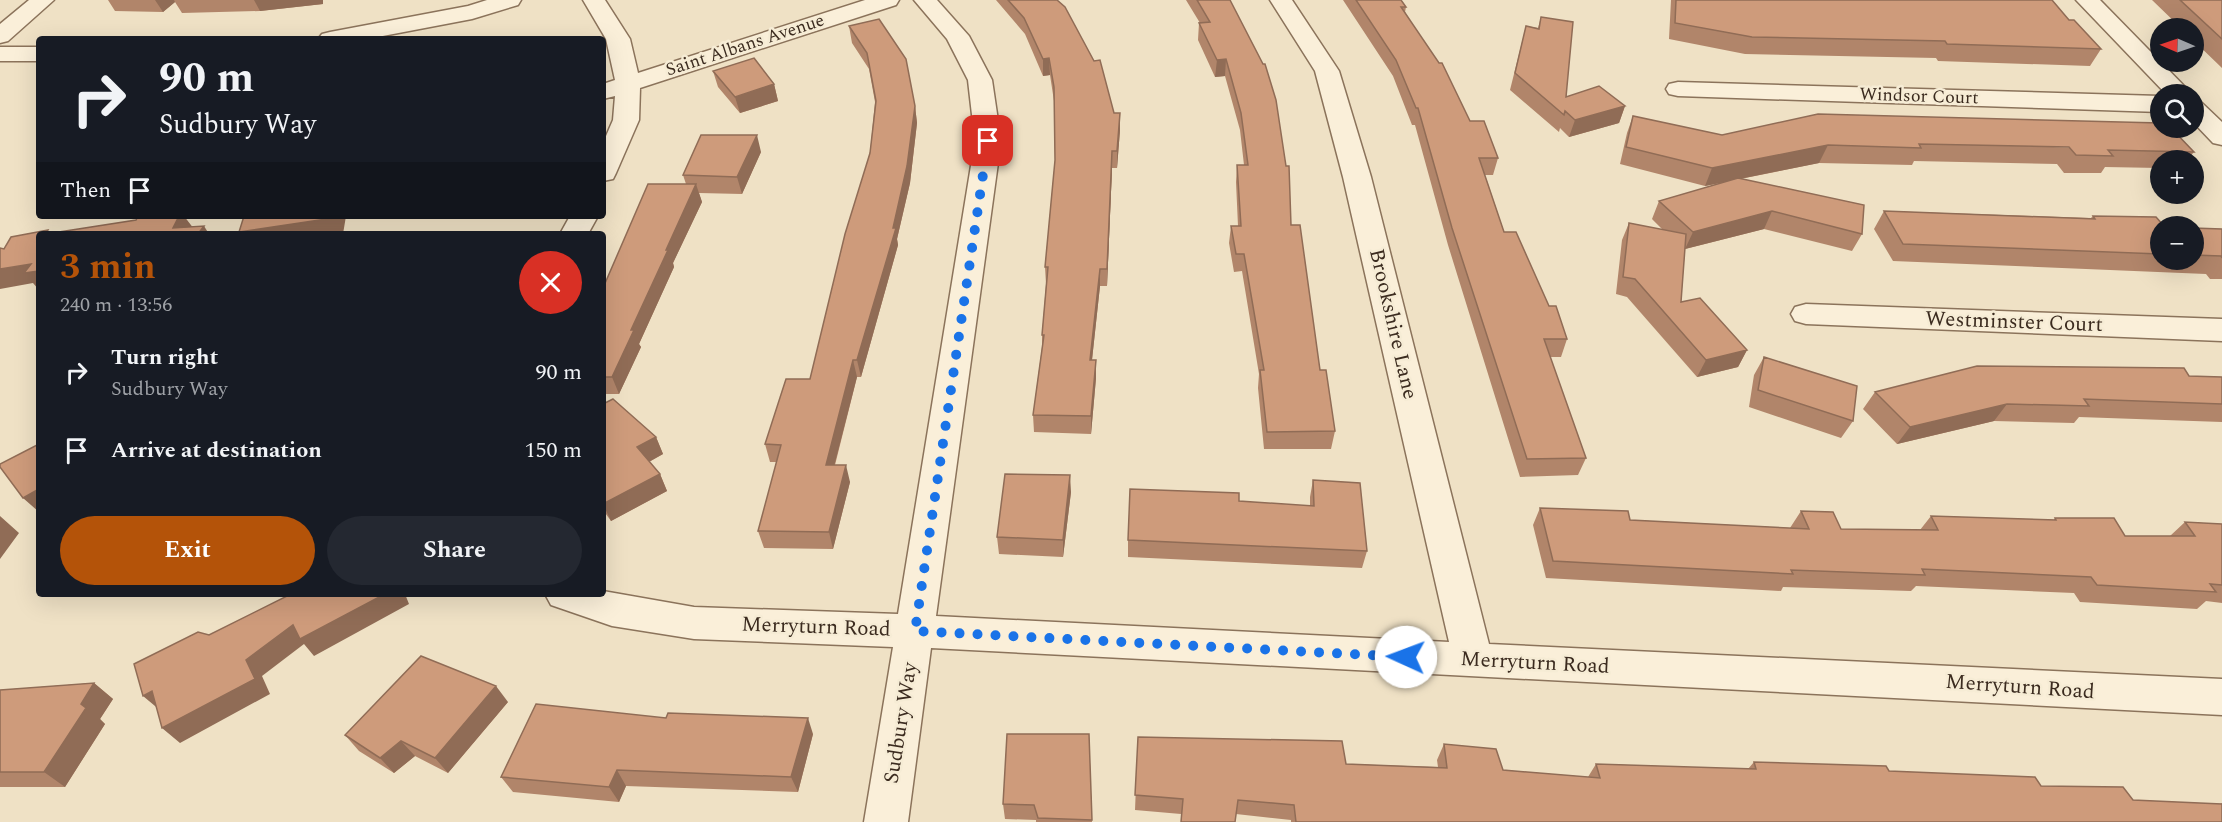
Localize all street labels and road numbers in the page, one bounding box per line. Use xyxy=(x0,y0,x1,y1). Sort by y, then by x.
street label: Saint Albans Avenue xyxy=(662,7,828,83)
street label: Windsor Court xyxy=(1859,80,1979,112)
street label: Brookshire Lane xyxy=(1360,246,1426,402)
street label: Westminster Court xyxy=(1925,303,2103,341)
street label: Merryturn Road xyxy=(741,608,891,646)
street label: Merryturn Road xyxy=(1460,643,1610,683)
street label: Sudbury Way xyxy=(876,659,927,786)
street label: Merryturn Road xyxy=(1944,666,2096,708)

